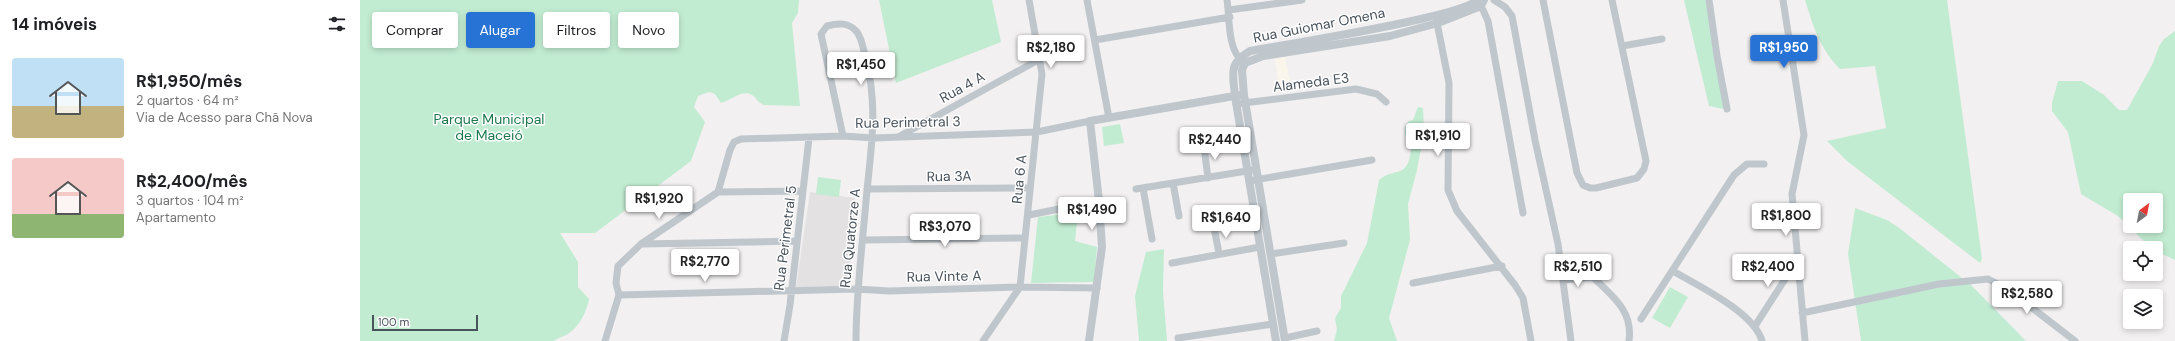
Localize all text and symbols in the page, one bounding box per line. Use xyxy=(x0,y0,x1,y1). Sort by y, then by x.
street label: Rua Guiomar Omena xyxy=(1252,3,1386,47)
chip: Comprar xyxy=(372,12,458,48)
chip: Alugar xyxy=(466,12,535,48)
chip: Filtros xyxy=(543,12,610,48)
chip: Novo xyxy=(618,12,679,48)
text: 14 imóveis xyxy=(12,13,97,35)
icon: filters xyxy=(326,13,348,35)
pin: R$2,180 xyxy=(1014,35,1088,69)
pin: R$1,950 xyxy=(1747,35,1821,69)
text: R$2,180 xyxy=(1027,39,1075,56)
text: R$1,950 xyxy=(1759,39,1809,56)
pin: R$1,450 xyxy=(824,52,898,86)
text: R$1,450 xyxy=(836,56,886,73)
street label: Rua 4 A xyxy=(936,67,988,107)
street label: Alameda E3 xyxy=(1272,68,1350,96)
text: R$1,950/mês xyxy=(136,70,242,92)
icon: home xyxy=(44,74,92,122)
text: 2 quartos · 64 m² xyxy=(136,92,238,109)
text: Via de Acesso para Chã Nova xyxy=(136,109,313,126)
park label: Parque Municipal de Maceió xyxy=(434,110,544,144)
street label: Rua Perimetral 3 xyxy=(855,112,961,132)
pin: R$1,910 xyxy=(1401,123,1475,157)
pin: R$2,440 xyxy=(1178,127,1252,161)
text: R$1,910 xyxy=(1415,127,1461,144)
text: R$2,440 xyxy=(1189,131,1241,148)
street label: Rua 6 A xyxy=(1007,153,1031,205)
street label: Rua 3A xyxy=(926,167,972,185)
text: R$2,400/mês xyxy=(136,170,248,192)
icon: home xyxy=(44,174,92,222)
street label: Rua Perimetral 5 xyxy=(770,184,800,292)
pin: R$1,920 xyxy=(622,186,696,220)
street label: Rua Quatorze A xyxy=(836,187,864,289)
text: R$1,920 xyxy=(635,190,683,207)
text: 3 quartos · 104 m² xyxy=(136,192,243,209)
north arrow xyxy=(2123,193,2163,233)
map controls xyxy=(2123,193,2163,329)
pin: R$1,490 xyxy=(1055,197,1129,231)
text: R$1,490 xyxy=(1067,201,1117,218)
pin: R$1,800 xyxy=(1749,203,1823,237)
pin: R$1,640 xyxy=(1189,205,1263,239)
text: R$1,800 xyxy=(1761,207,1811,224)
text: Apartamento xyxy=(136,209,216,226)
text: R$1,640 xyxy=(1201,209,1251,226)
pin: R$3,070 xyxy=(908,214,982,248)
text: R$3,070 xyxy=(919,218,971,235)
button: locate xyxy=(2123,241,2163,281)
pin: R$2,770 xyxy=(668,249,742,283)
text: R$2,770 xyxy=(680,253,730,270)
pin: R$2,510 xyxy=(1541,254,1615,288)
pin: R$2,400 xyxy=(1731,254,1805,288)
text: R$2,510 xyxy=(1554,258,1602,275)
text: R$2,400 xyxy=(1741,258,1795,275)
street label: Rua Vinte A xyxy=(906,266,982,286)
pin: R$2,580 xyxy=(1990,281,2064,315)
text: R$2,580 xyxy=(2001,285,2053,302)
button: layers xyxy=(2123,289,2163,329)
scale bar xyxy=(372,313,478,332)
text: 100 m xyxy=(378,315,409,329)

